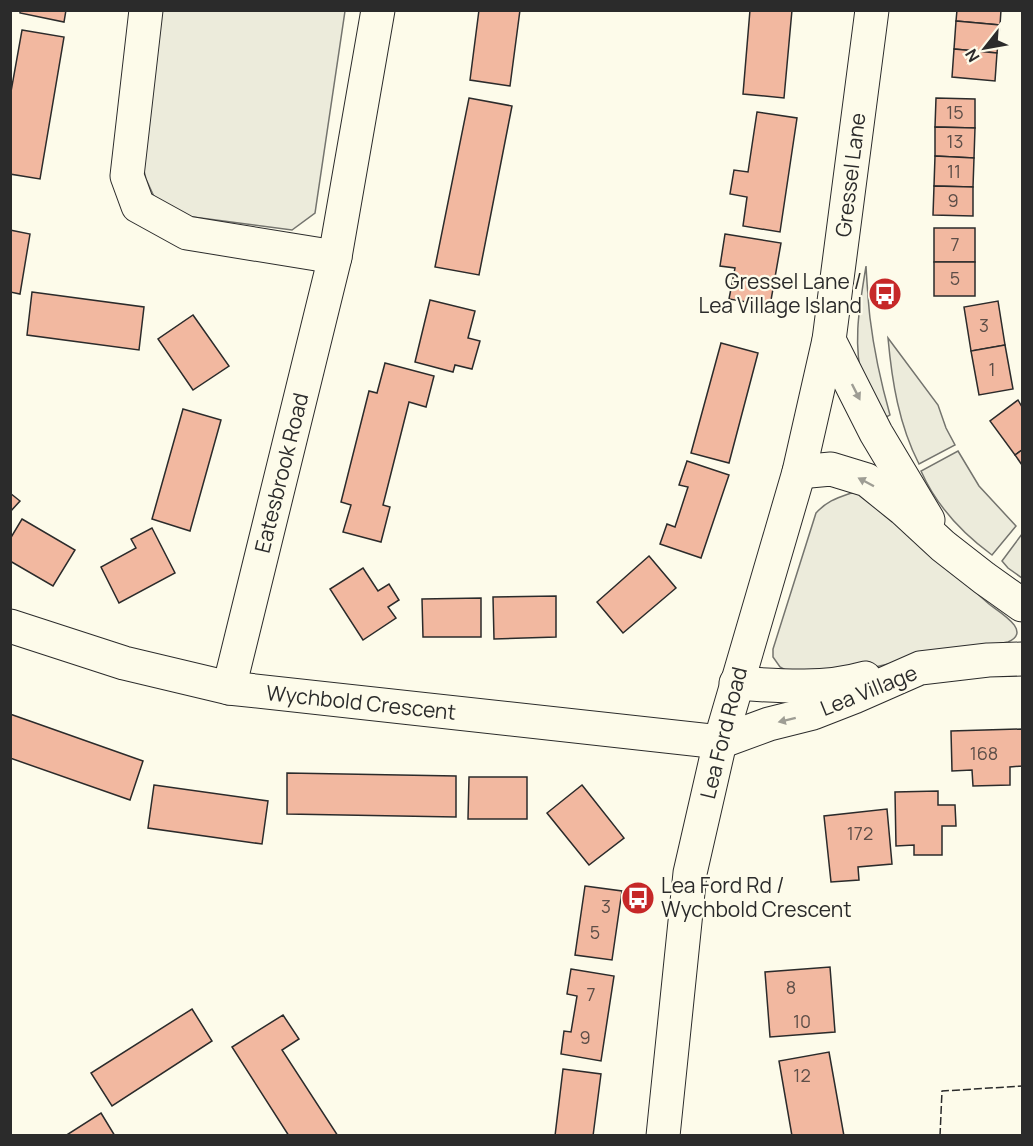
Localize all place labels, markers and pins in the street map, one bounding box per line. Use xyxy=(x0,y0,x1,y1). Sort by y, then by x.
place label: Gressel Lane / Lea Village Island xyxy=(698,267,862,319)
bus stop icon: Gressel Lane / Lea Village Island xyxy=(867,276,903,312)
place label: Lea Ford Rd / Wychbold Crescent xyxy=(661,871,852,923)
bus stop icon: Lea Ford Rd / Wychbold Crescent xyxy=(620,880,656,916)

